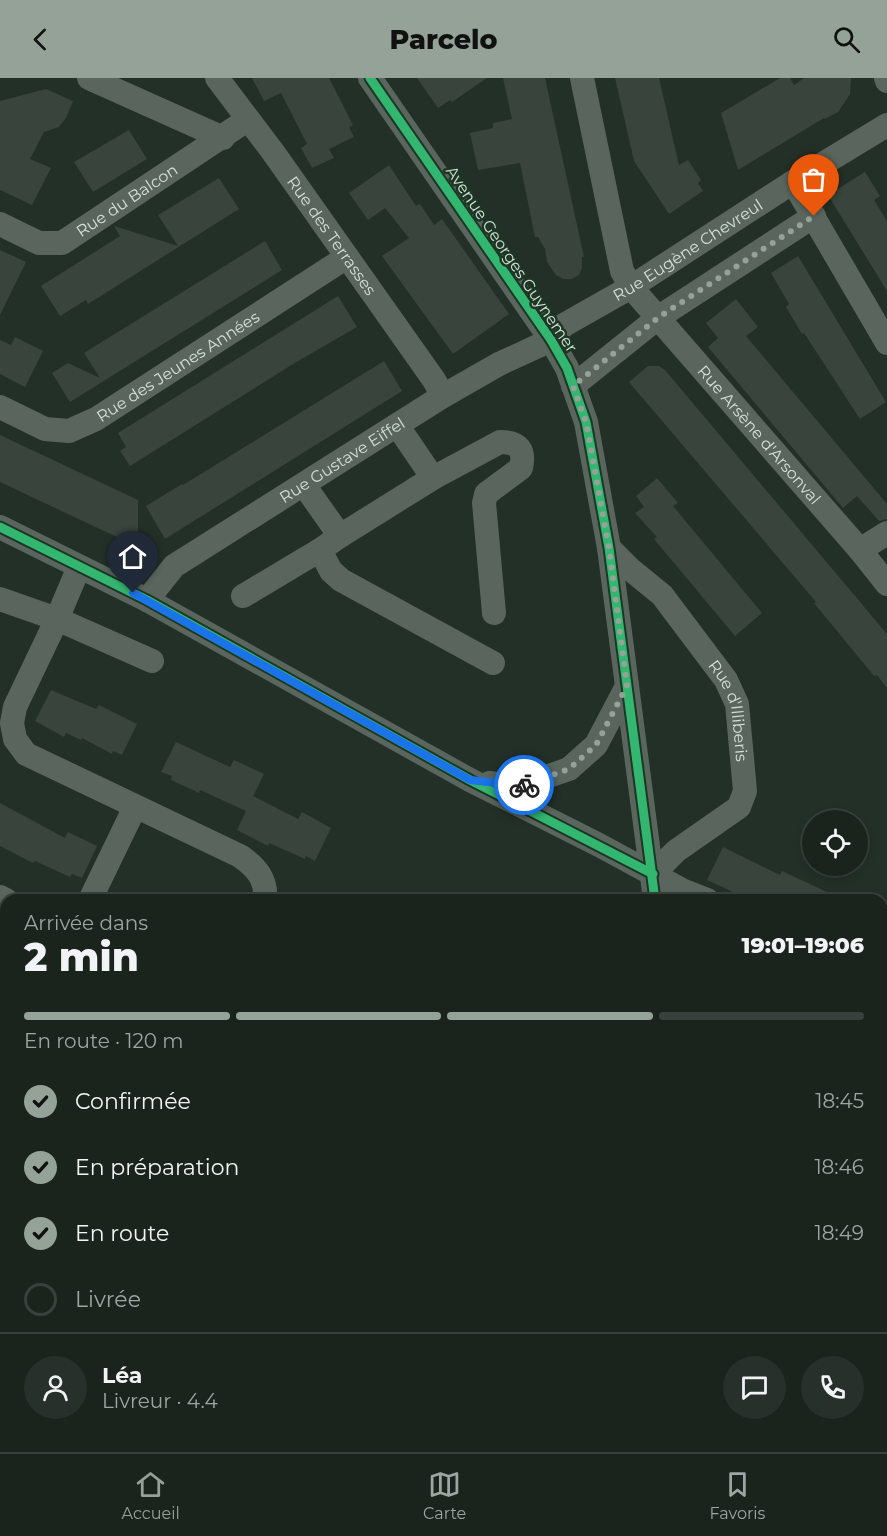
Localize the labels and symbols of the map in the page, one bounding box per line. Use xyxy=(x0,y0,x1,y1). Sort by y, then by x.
pin xyxy=(788,154,839,216)
street label: Rue du Balcon xyxy=(73,160,181,241)
street label: Avenue Georges Guynemer xyxy=(442,162,581,356)
street label: Rue des Terrasses xyxy=(283,173,380,299)
street label: Rue Eugène Chevreul xyxy=(610,195,766,305)
street label: Rue des Jeunes Années xyxy=(93,307,263,426)
street label: Rue Arsène d'Arsonval xyxy=(693,361,825,508)
street label: Rue Gustave Eiffel xyxy=(276,414,408,507)
pin xyxy=(107,531,158,593)
street label: Rue d'Illiberis xyxy=(704,656,751,763)
courier xyxy=(494,755,554,815)

